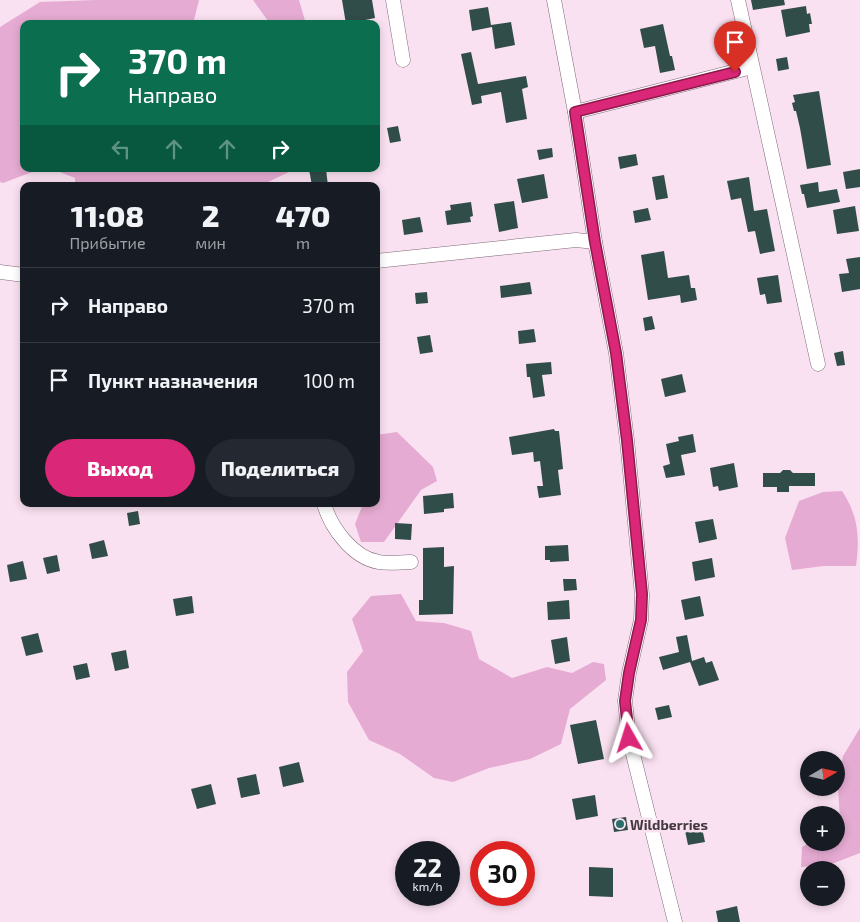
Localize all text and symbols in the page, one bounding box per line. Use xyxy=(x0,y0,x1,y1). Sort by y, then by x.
pin xyxy=(714,21,756,72)
icon: arrive xyxy=(721,28,749,56)
text: 370 m xyxy=(128,39,227,81)
icon: right xyxy=(45,40,110,105)
text: Направо xyxy=(128,81,217,107)
icon: left xyxy=(107,135,135,163)
icon: ahead xyxy=(160,135,188,163)
icon: ahead xyxy=(213,135,241,163)
icon: right xyxy=(266,135,294,163)
text: 11:08 xyxy=(71,197,144,233)
text: 2 xyxy=(202,197,219,233)
text: 470 xyxy=(275,197,330,233)
text: Прибытие xyxy=(70,233,146,252)
text: мин xyxy=(195,233,226,252)
text: m xyxy=(296,233,310,252)
icon: right xyxy=(45,291,73,319)
text: Направо xyxy=(88,294,168,317)
text: 370 m xyxy=(302,294,355,317)
icon: arrive xyxy=(45,366,73,394)
text: Пункт назначения xyxy=(88,369,258,392)
text: 100 m xyxy=(304,369,355,392)
button: Выход xyxy=(45,439,195,497)
button: Поделиться xyxy=(205,439,355,497)
position arrow xyxy=(602,711,654,763)
north arrow xyxy=(800,751,845,796)
map controls xyxy=(800,751,845,906)
button: + xyxy=(800,806,845,851)
place label: Wildberries xyxy=(630,816,708,833)
marker: Wildberries xyxy=(614,818,626,830)
speed limit sign: 30 xyxy=(470,841,535,906)
text: 22 xyxy=(413,852,442,882)
button: − xyxy=(800,861,845,906)
text: km/h xyxy=(413,879,442,893)

